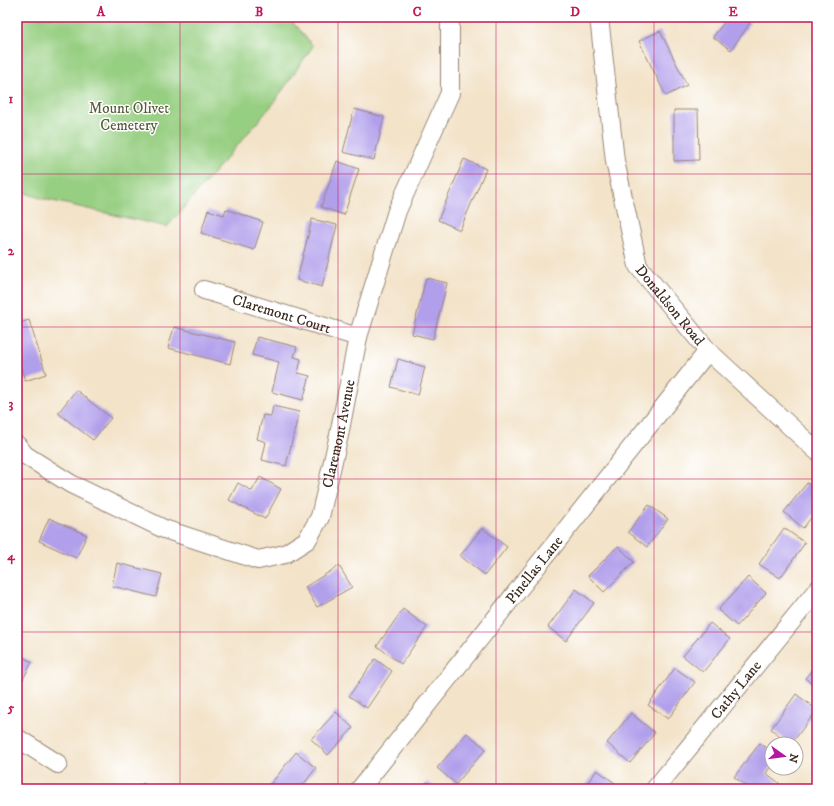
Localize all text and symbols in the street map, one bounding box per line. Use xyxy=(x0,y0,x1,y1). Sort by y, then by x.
text: A xyxy=(96,4,106,20)
text: B xyxy=(255,4,263,20)
text: C xyxy=(413,4,422,20)
text: D xyxy=(570,4,580,20)
text: E xyxy=(728,4,738,20)
text: 1 xyxy=(9,91,14,107)
park label: Mount Olivet Cemetery xyxy=(89,99,169,135)
text: 2 xyxy=(8,243,15,259)
street label: Donaldson Road xyxy=(631,261,709,350)
street label: Claremont Court xyxy=(230,290,333,338)
street label: Claremont Avenue xyxy=(318,378,359,490)
text: 3 xyxy=(9,396,14,412)
street label: Pinellas Lane xyxy=(501,532,567,608)
text: 4 xyxy=(6,548,15,565)
street label: Cathy Lane xyxy=(706,656,765,723)
text: 5 xyxy=(7,700,15,716)
north arrow xyxy=(764,736,804,776)
text: N xyxy=(785,752,801,764)

